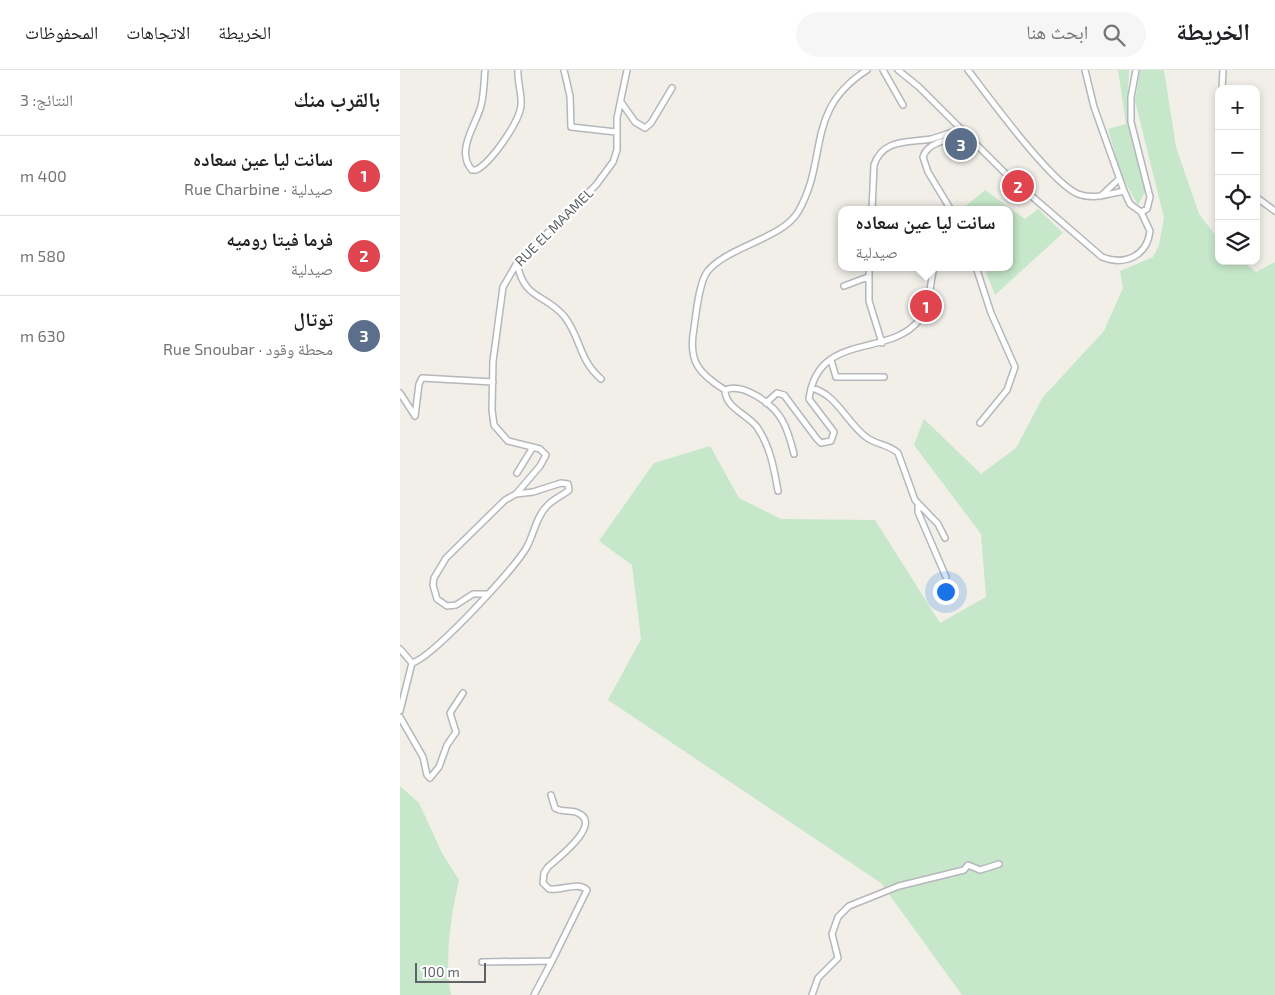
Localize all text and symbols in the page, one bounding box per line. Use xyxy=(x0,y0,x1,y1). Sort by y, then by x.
search box xyxy=(796,12,1146,57)
text: الخريطة xyxy=(1176,16,1250,45)
text: ابحث هنا xyxy=(1026,20,1088,43)
text: المحفوظات xyxy=(25,21,98,43)
text: الاتجاهات xyxy=(126,21,190,43)
text: الخريطة xyxy=(218,21,271,43)
icon: search xyxy=(1100,21,1128,49)
map controls xyxy=(1215,85,1260,265)
button: + xyxy=(1215,85,1260,130)
text: بالقرب منك xyxy=(294,86,380,111)
text: النتائج: 3 xyxy=(20,90,73,109)
pin: 3 xyxy=(945,125,977,163)
button: − xyxy=(1215,130,1260,175)
text: سانت ليا عين سعاده xyxy=(193,147,333,170)
text: 400 m xyxy=(20,166,67,185)
text: 1 xyxy=(361,166,367,185)
pin: 2 xyxy=(1002,167,1034,205)
button: locate xyxy=(1215,175,1260,220)
text: صيدلية · Rue Charbine xyxy=(184,179,333,198)
street label: RUE EL MAAMEL xyxy=(511,184,596,269)
popup xyxy=(838,206,1013,271)
text: سانت ليا عين سعاده xyxy=(856,210,995,233)
button: layers xyxy=(1215,220,1260,265)
text: فرما فيتا روميه xyxy=(226,227,333,250)
text: صيدلية xyxy=(856,242,898,261)
text: 580 m xyxy=(20,246,66,265)
text: 2 xyxy=(359,246,369,265)
text: صيدلية xyxy=(291,259,333,278)
pin: 1 xyxy=(910,287,942,325)
text: توتال xyxy=(294,307,333,330)
text: 630 m xyxy=(20,326,65,345)
text: 3 xyxy=(359,326,369,345)
text: محطة وقود · Rue Snoubar xyxy=(163,339,333,358)
your location xyxy=(933,579,959,605)
scale bar xyxy=(415,960,486,983)
text: 100 m xyxy=(422,963,460,980)

